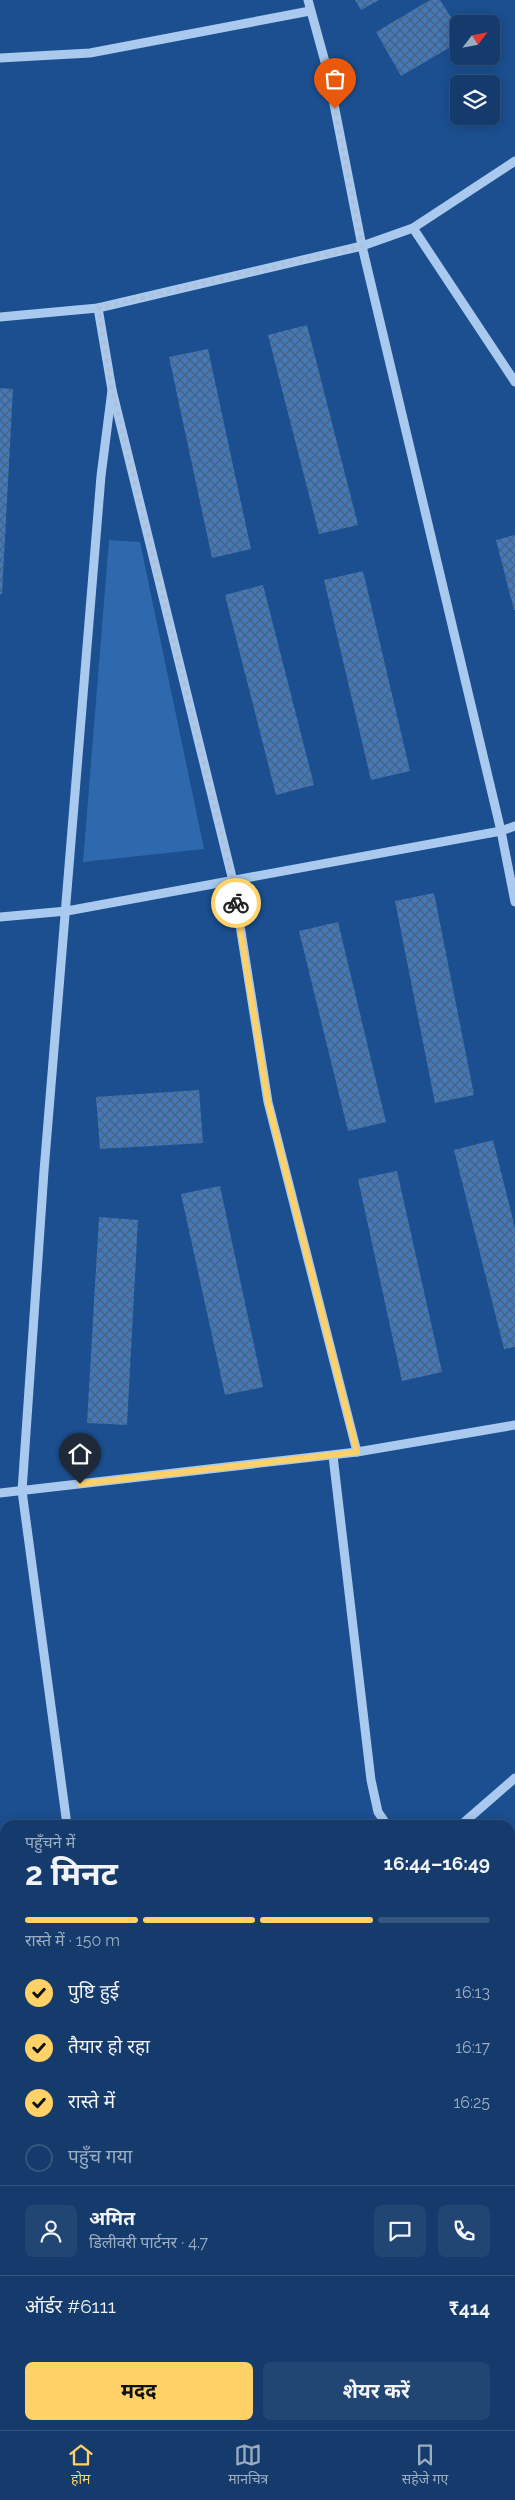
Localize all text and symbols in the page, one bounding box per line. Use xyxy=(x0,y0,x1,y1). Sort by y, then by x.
north arrow xyxy=(450,15,500,65)
map controls xyxy=(450,15,500,125)
pin xyxy=(314,58,356,109)
icon: bag xyxy=(321,65,349,93)
button: layers xyxy=(450,75,500,125)
courier xyxy=(211,878,261,928)
icon: bike xyxy=(222,889,250,917)
pin xyxy=(59,1433,101,1484)
icon: home xyxy=(66,1440,94,1468)
text: पहुँचने में xyxy=(25,1833,75,1852)
text: 16:44–16:49 xyxy=(384,1852,490,1874)
text: 2 मिनट xyxy=(25,1855,118,1892)
text: रास्ते में · 150 m xyxy=(25,1931,120,1950)
icon: check xyxy=(25,1979,53,2007)
text: पुष्टि हुई xyxy=(68,1980,119,2002)
text: 16:13 xyxy=(455,1983,490,2002)
icon: check xyxy=(25,2034,53,2062)
text: तैयार हो रहा xyxy=(68,2035,150,2057)
text: 16:17 xyxy=(455,2038,490,2057)
icon: check xyxy=(25,2089,53,2117)
text: रास्ते में xyxy=(68,2090,115,2112)
text: 16:25 xyxy=(453,2093,490,2112)
text: पहुँच गया xyxy=(68,2145,132,2167)
button: person xyxy=(25,2205,77,2257)
button: chat xyxy=(374,2205,426,2257)
button: phone xyxy=(438,2205,490,2257)
text: अमित xyxy=(89,2207,135,2229)
text: डिलीवरी पार्टनर · 4.7 xyxy=(89,2233,208,2252)
text: ऑर्डर #6111 xyxy=(25,2295,116,2317)
text: ₹414 xyxy=(449,2297,490,2319)
button: मदद xyxy=(25,2362,253,2420)
button: शेयर करें xyxy=(263,2362,490,2420)
tab: होम xyxy=(67,2441,95,2490)
tab: मानचित्र xyxy=(228,2441,268,2490)
tab: सहेजे गए xyxy=(402,2441,448,2490)

